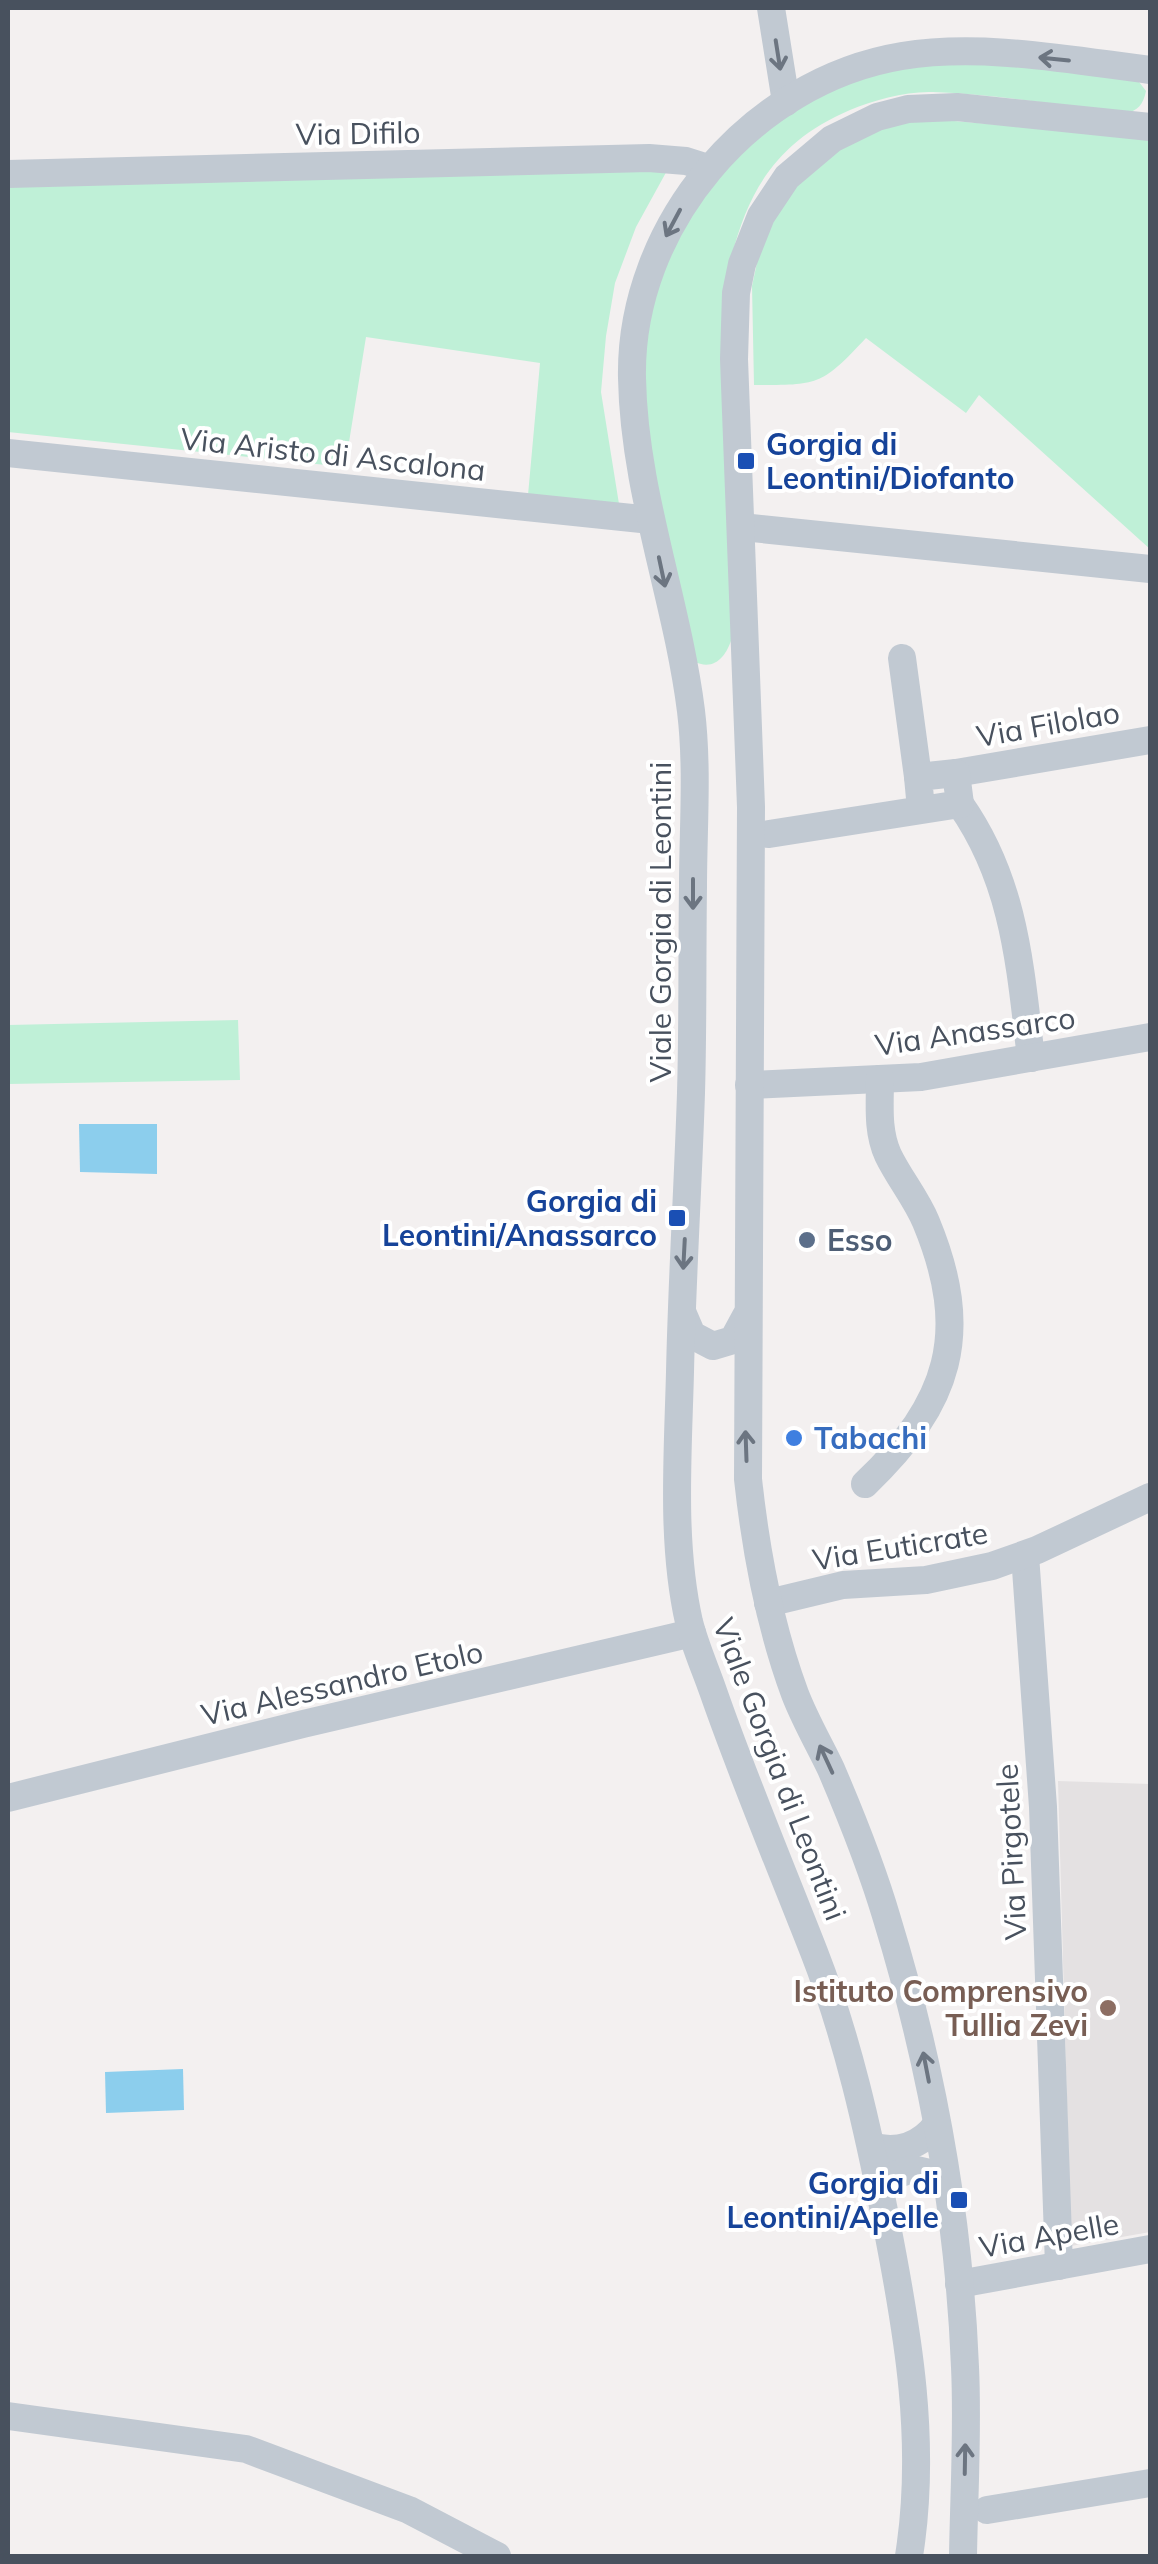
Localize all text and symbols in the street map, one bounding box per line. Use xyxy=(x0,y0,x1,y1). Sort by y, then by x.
one-way arrow xyxy=(770,38,788,70)
one-way arrow xyxy=(1038,49,1070,68)
street label: Via Difilo xyxy=(295,113,421,153)
one-way arrow xyxy=(663,208,683,237)
street label: Via Aristo di Ascalona xyxy=(179,419,487,489)
place label: Gorgia di Leontini/Diofanto xyxy=(766,425,1014,497)
marker: Gorgia di Leontini/Diofanto xyxy=(735,450,757,472)
one-way arrow xyxy=(654,556,673,588)
street label: Via Filolao xyxy=(974,693,1122,755)
street label: Viale Gorgia di Leontini xyxy=(641,762,679,1082)
one-way arrow xyxy=(684,878,702,910)
street label: Via Anassarco xyxy=(872,998,1078,1064)
place label: Gorgia di Leontini/Anassarco xyxy=(382,1182,657,1254)
marker: Gorgia di Leontini/Anassarco xyxy=(666,1207,688,1229)
place label: Esso xyxy=(827,1221,893,1259)
marker: Esso xyxy=(796,1229,818,1251)
one-way arrow xyxy=(674,1238,693,1270)
place label: Tabachi xyxy=(814,1419,927,1457)
marker: Tabachi xyxy=(783,1427,805,1449)
one-way arrow xyxy=(737,1431,756,1463)
street label: Via Euticrate xyxy=(810,1513,990,1579)
street label: Viale Gorgia di Leontini xyxy=(705,1612,855,1926)
street label: Via Alessandro Etolo xyxy=(198,1632,486,1734)
one-way arrow xyxy=(815,1744,834,1774)
street label: Via Pirgotele xyxy=(987,1763,1035,1941)
place label: Istituto Comprensivo Tullia Zevi xyxy=(793,1972,1088,2044)
marker: Istituto Comprensivo Tullia Zevi xyxy=(1097,1997,1119,2019)
one-way arrow xyxy=(916,2052,935,2084)
place label: Gorgia di Leontini/Apelle xyxy=(726,2164,939,2236)
marker: Gorgia di Leontini/Apelle xyxy=(948,2189,970,2211)
street label: Via Apelle xyxy=(976,2204,1122,2266)
one-way arrow xyxy=(955,2444,974,2476)

